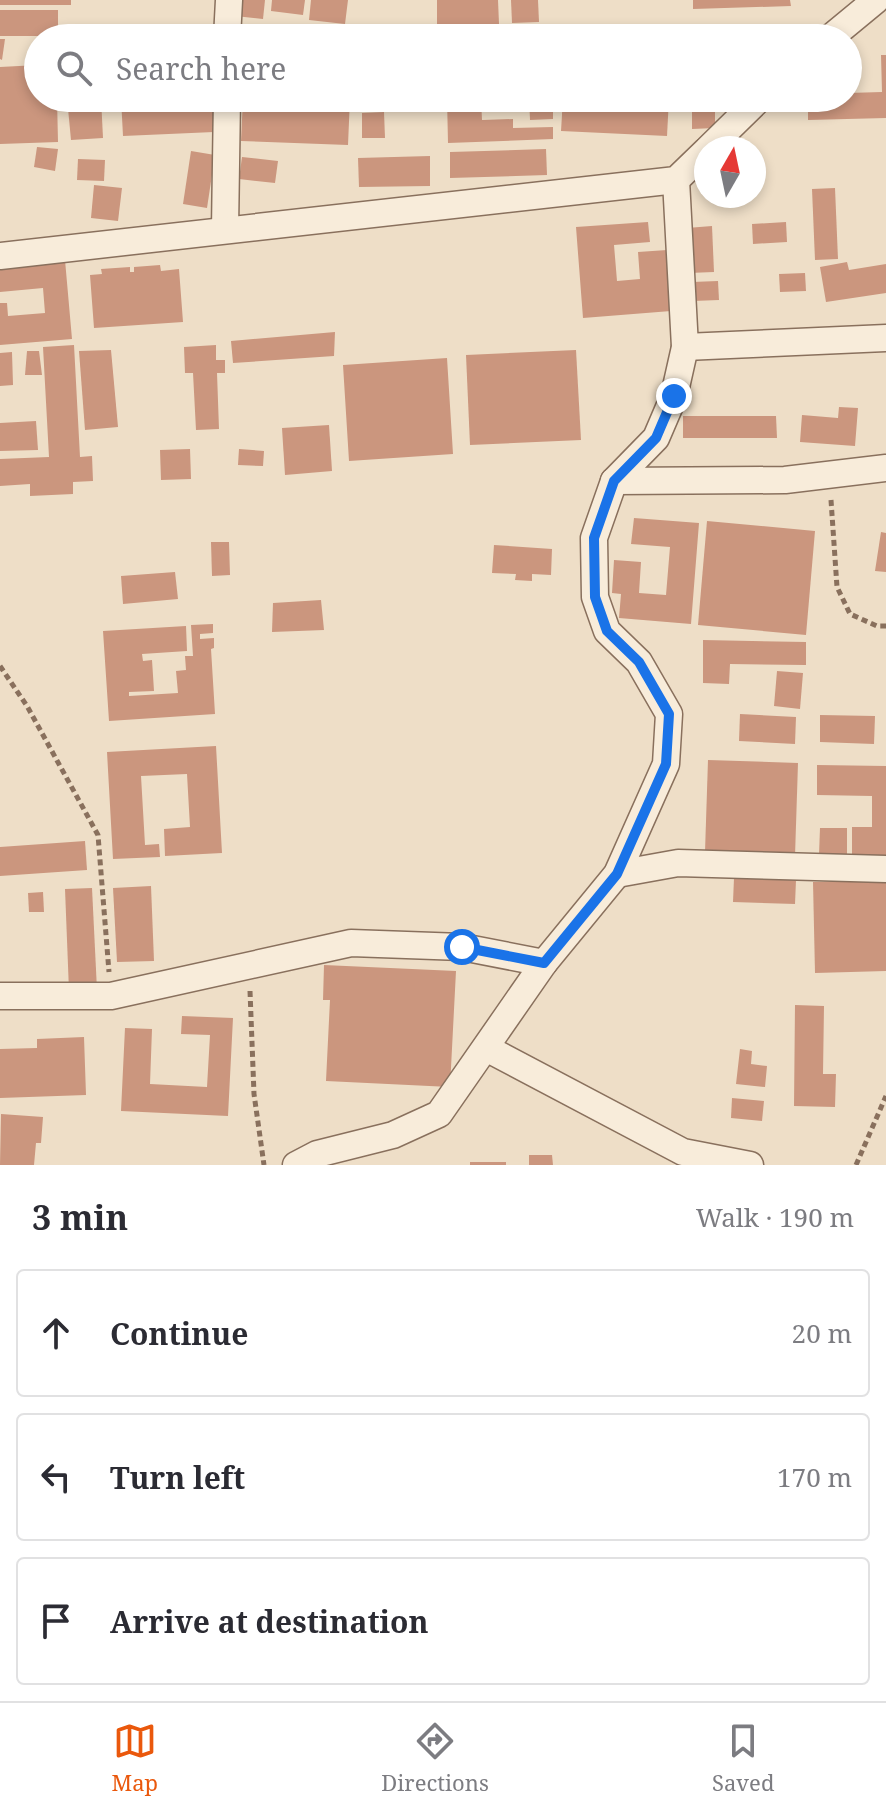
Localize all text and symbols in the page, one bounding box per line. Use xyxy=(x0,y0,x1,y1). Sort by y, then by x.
search box xyxy=(24,24,862,112)
icon: search xyxy=(52,46,96,90)
text: Search here xyxy=(116,48,286,89)
north arrow xyxy=(694,136,766,208)
route end xyxy=(656,378,692,414)
route start xyxy=(444,929,480,965)
text: 3 min xyxy=(32,1194,128,1240)
text: Walk · 190 m xyxy=(696,1199,854,1235)
icon: ahead xyxy=(34,1311,78,1355)
text: Continue xyxy=(110,1313,248,1354)
text: 20 m xyxy=(792,1315,852,1351)
icon: left xyxy=(34,1455,78,1499)
text: Turn left xyxy=(110,1457,245,1498)
text: 170 m xyxy=(777,1459,852,1495)
icon: arrive xyxy=(34,1599,78,1643)
text: Arrive at destination xyxy=(110,1601,429,1642)
tab: Map xyxy=(112,1719,158,1797)
tab: Directions xyxy=(381,1719,489,1797)
tab: Saved xyxy=(712,1719,774,1797)

